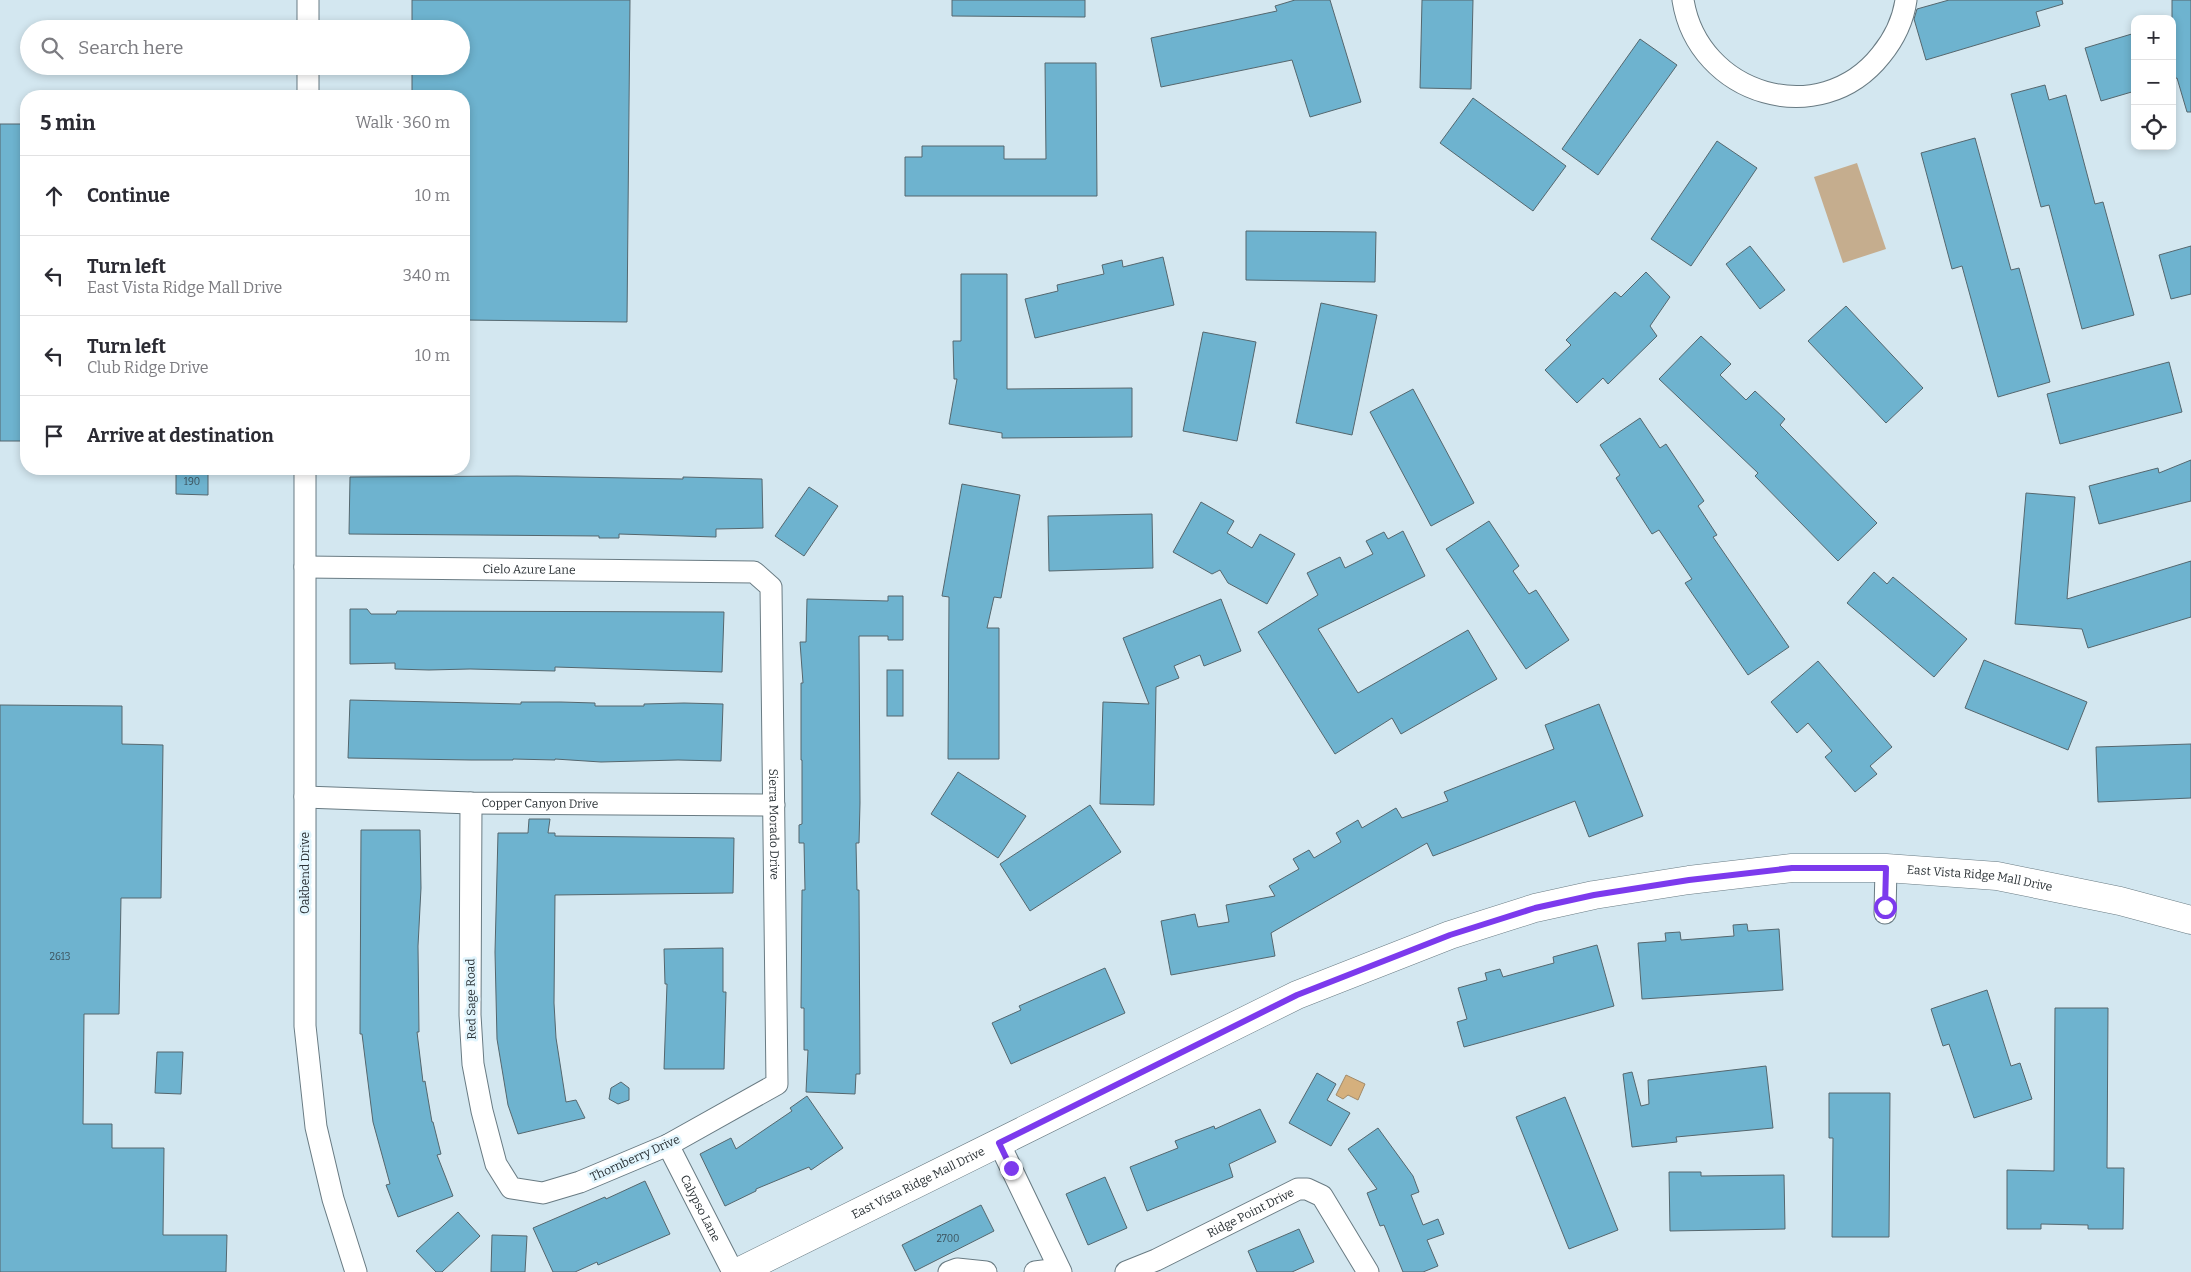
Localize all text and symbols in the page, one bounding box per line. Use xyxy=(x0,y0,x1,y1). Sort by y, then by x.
map controls xyxy=(2131,15,2176,150)
button: + xyxy=(2131,15,2176,60)
search box xyxy=(20,20,470,75)
icon: search xyxy=(38,34,66,62)
text: Search here xyxy=(78,36,183,59)
button: − xyxy=(2131,60,2176,105)
button: locate xyxy=(2131,105,2176,150)
text: 5 min xyxy=(40,110,96,136)
text: Walk · 360 m xyxy=(356,113,450,132)
icon: ahead xyxy=(40,182,68,210)
text: Continue xyxy=(87,184,170,207)
text: 10 m xyxy=(415,186,450,205)
text: Turn left xyxy=(87,255,166,278)
icon: left xyxy=(40,262,68,290)
text: 340 m xyxy=(403,266,450,285)
text: East Vista Ridge Mall Drive xyxy=(87,278,282,297)
text: Turn left xyxy=(87,335,166,358)
icon: left xyxy=(40,342,68,370)
text: 10 m xyxy=(415,346,450,365)
text: Club Ridge Drive xyxy=(87,358,209,377)
icon: arrive xyxy=(40,422,68,450)
text: Arrive at destination xyxy=(87,424,274,447)
house number: 190 xyxy=(184,476,200,488)
street label: Cielo Azure Lane xyxy=(482,562,576,577)
street label: Sierra Morado Drive xyxy=(766,769,782,880)
street label: Copper Canyon Drive xyxy=(481,796,598,811)
street label: Oakbend Drive xyxy=(298,832,312,914)
street label: East Vista Ridge Mall Drive xyxy=(1906,863,2054,894)
route start xyxy=(1874,896,1897,919)
house number: 2613 xyxy=(50,951,71,963)
street label: Red Sage Road xyxy=(463,958,479,1040)
street label: Thornberry Drive xyxy=(588,1132,682,1184)
street label: East Vista Ridge Mall Drive xyxy=(849,1144,987,1222)
route end xyxy=(1000,1157,1023,1180)
street label: Calypso Lane xyxy=(677,1172,723,1244)
street label: Ridge Point Drive xyxy=(1205,1185,1296,1240)
house number: 2700 xyxy=(937,1233,960,1245)

